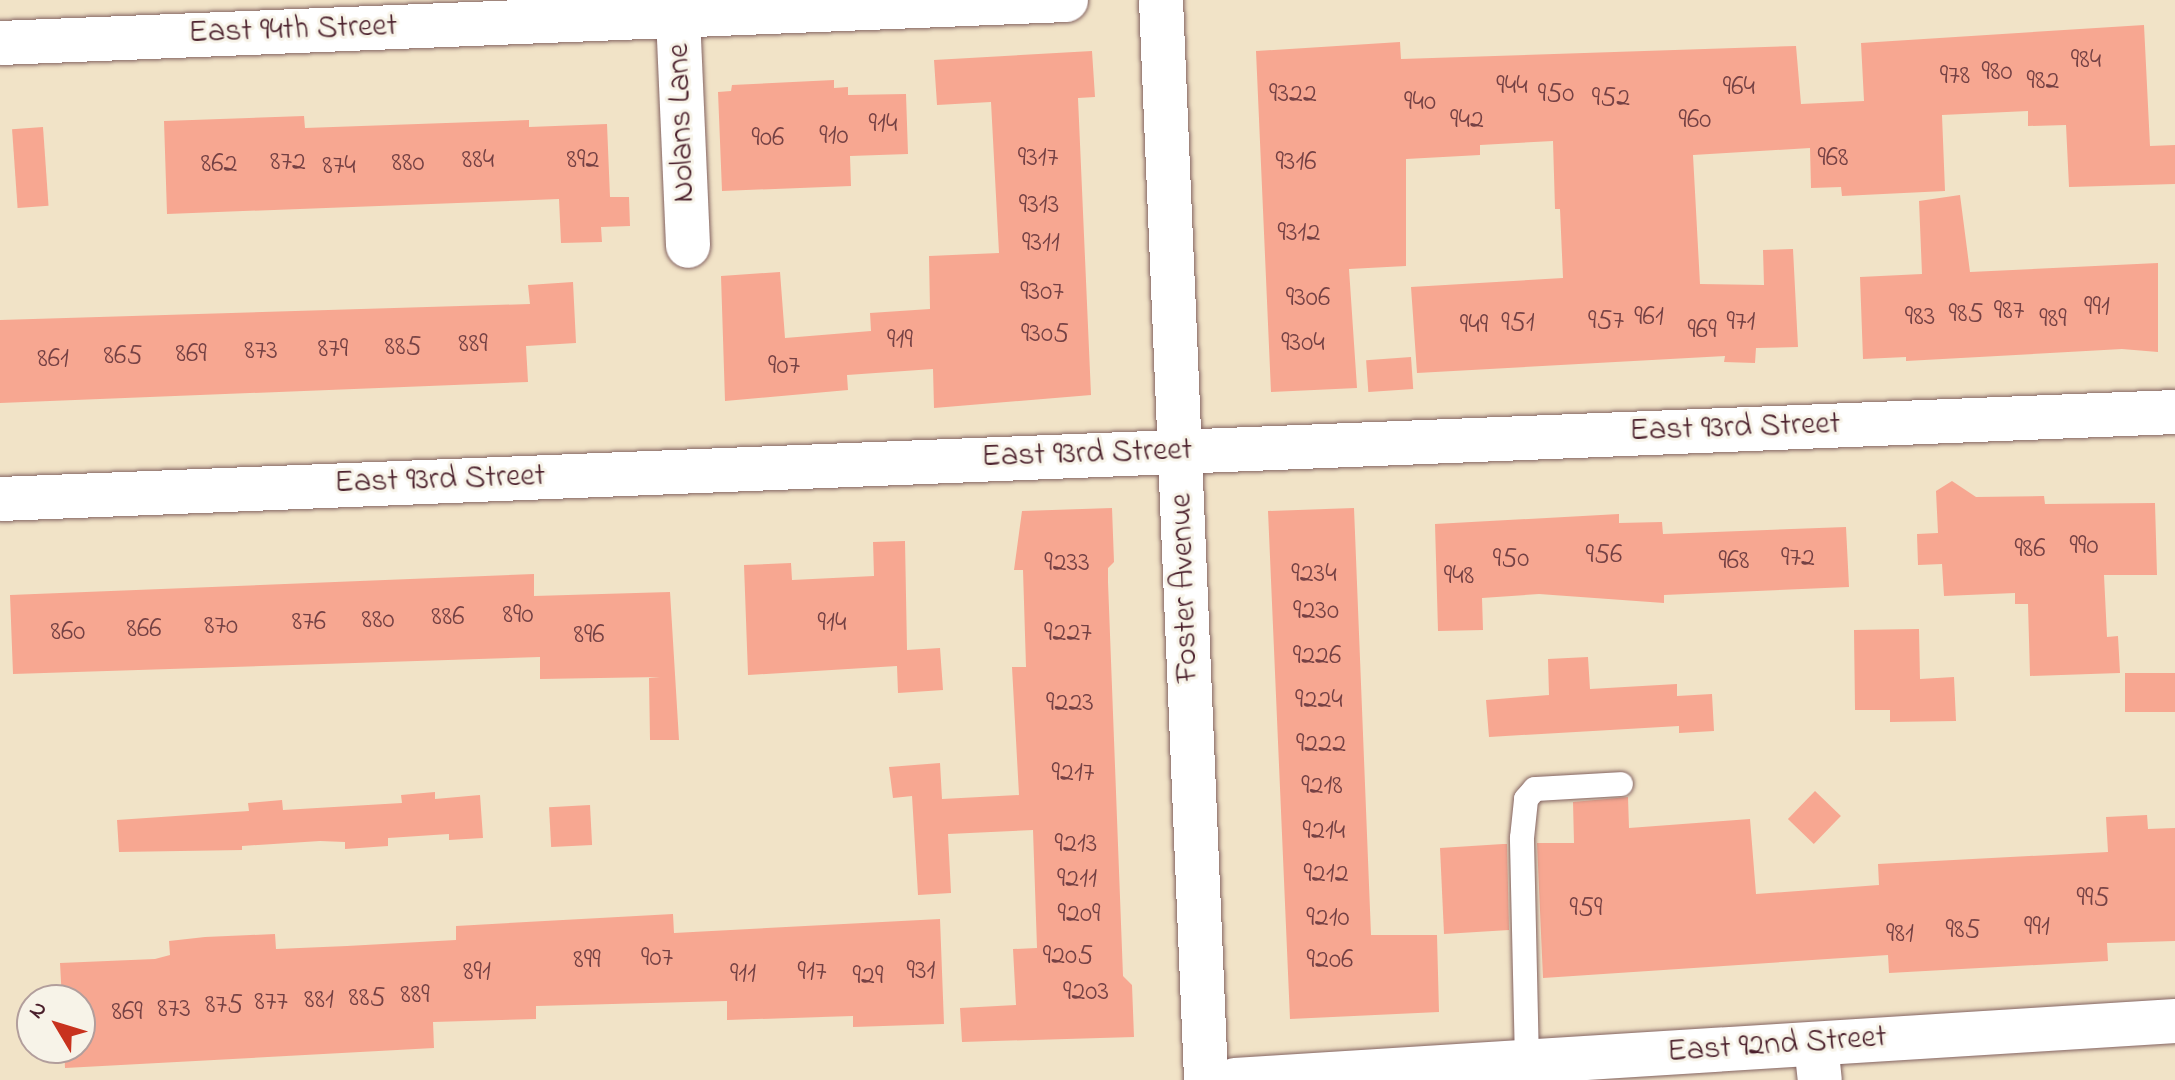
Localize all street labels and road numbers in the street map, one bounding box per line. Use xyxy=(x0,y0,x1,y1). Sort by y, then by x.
street label: East 94th Street xyxy=(188,8,398,54)
street label: Nolans Lane xyxy=(661,43,705,203)
street label: East 93rd Street xyxy=(1629,406,1841,452)
street label: East 93rd Street xyxy=(981,432,1193,478)
street label: East 93rd Street xyxy=(334,458,546,504)
street label: Foster Avenue xyxy=(1164,493,1208,683)
street label: East 92nd Street xyxy=(1666,1019,1888,1073)

